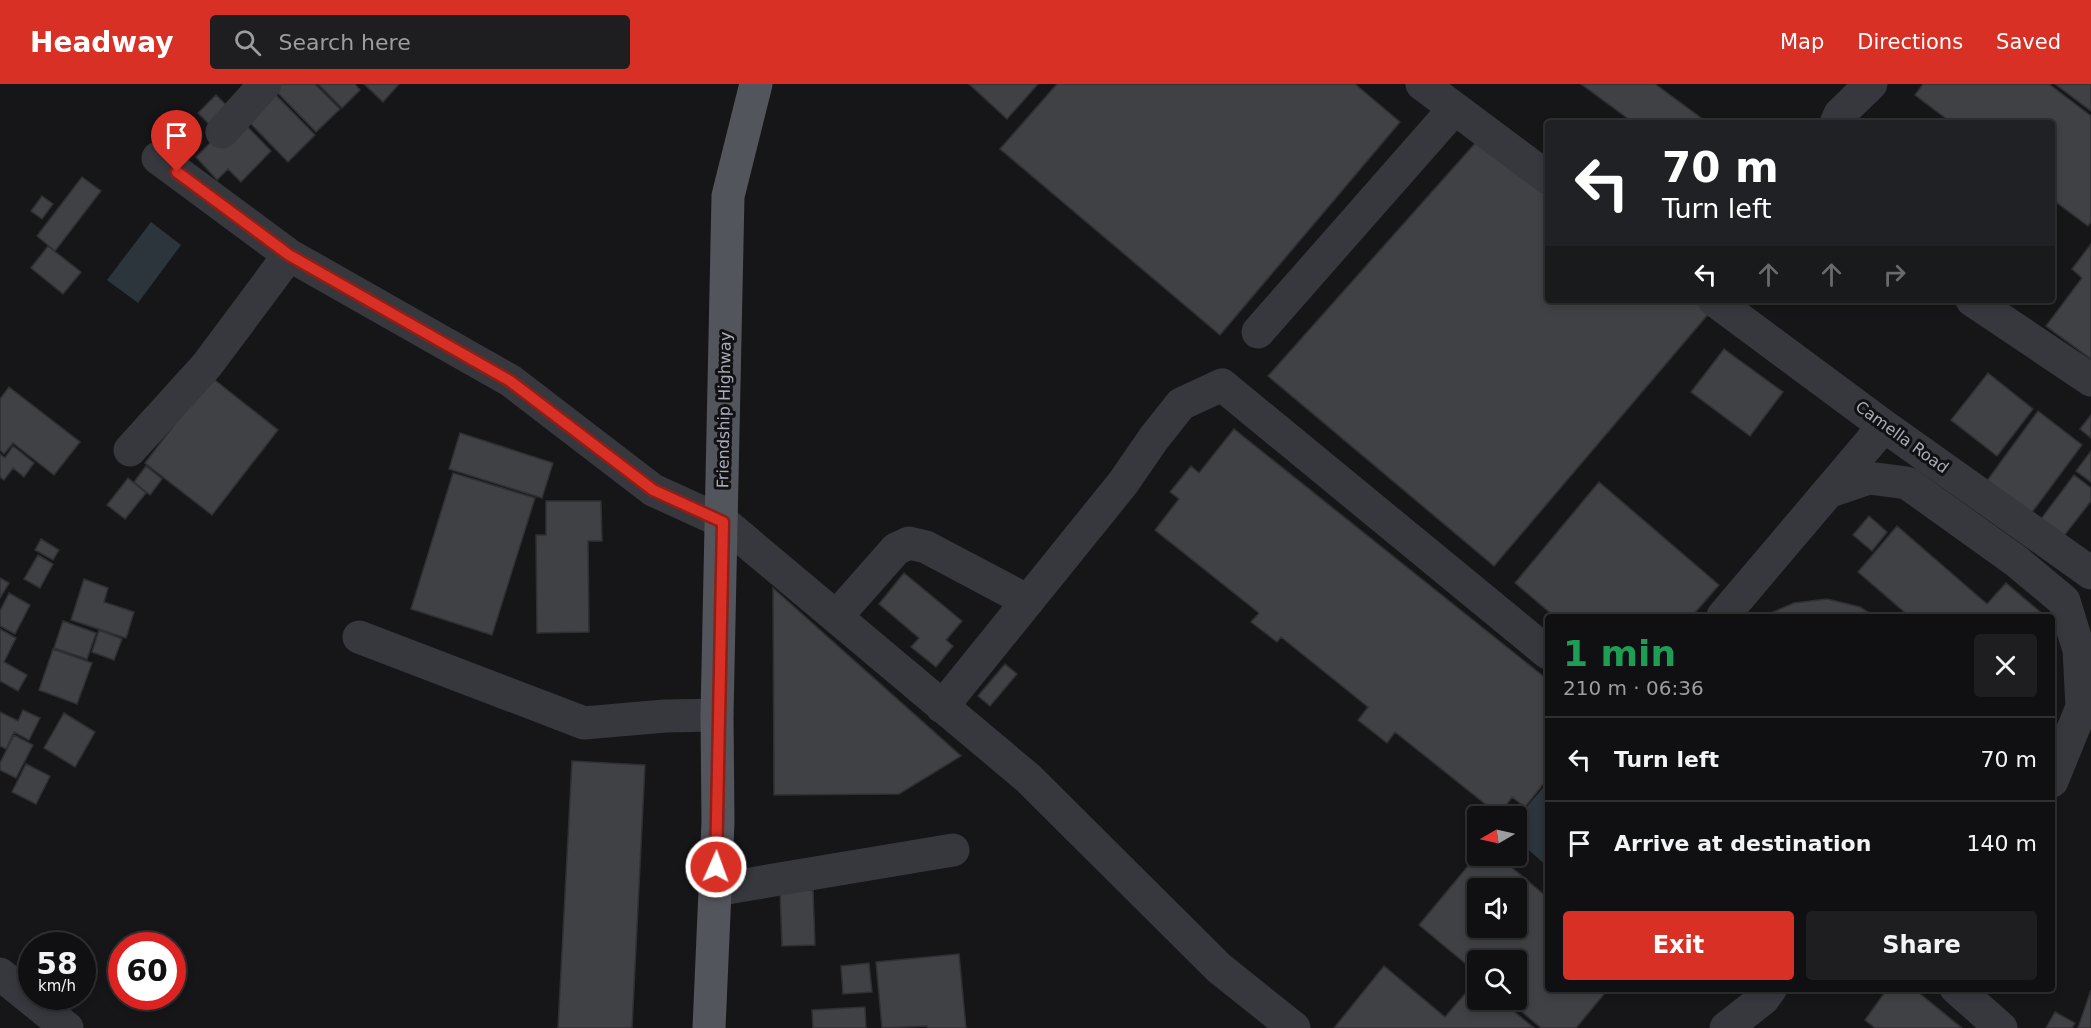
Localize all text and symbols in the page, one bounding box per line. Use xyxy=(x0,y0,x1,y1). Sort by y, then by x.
search box xyxy=(210,15,630,69)
text: Headway xyxy=(30,26,174,59)
icon: search xyxy=(231,26,264,59)
text: Search here xyxy=(279,30,411,55)
text: Map xyxy=(1780,30,1824,54)
text: Directions xyxy=(1857,30,1963,54)
text: Saved xyxy=(1996,30,2061,54)
pin xyxy=(151,110,202,172)
icon: arrive xyxy=(160,119,193,152)
text: 70 m xyxy=(1662,143,1779,192)
icon: left xyxy=(1563,144,1641,222)
text: Turn left xyxy=(1662,193,1772,224)
icon: left xyxy=(1689,258,1722,291)
icon: ahead xyxy=(1752,258,1785,291)
icon: ahead xyxy=(1815,258,1848,291)
icon: right xyxy=(1878,258,1911,291)
street label: Friendship Highway xyxy=(713,332,735,488)
street label: Camella Road xyxy=(1852,397,1952,477)
text: 1 min xyxy=(1563,633,1676,674)
button: close xyxy=(1974,634,2037,697)
text: 210 m · 06:36 xyxy=(1563,676,1704,700)
icon: left xyxy=(1563,743,1596,776)
text: Turn left xyxy=(1614,747,1719,772)
text: 70 m xyxy=(1981,747,2037,772)
north arrow xyxy=(1467,806,1527,866)
map controls xyxy=(1467,806,1527,1010)
icon: arrive xyxy=(1563,827,1596,860)
text: Arrive at destination xyxy=(1614,831,1871,856)
text: 140 m xyxy=(1967,831,2037,856)
position arrow xyxy=(684,835,748,899)
button: sound xyxy=(1467,878,1527,938)
button: Exit xyxy=(1563,911,1794,980)
button: Share xyxy=(1806,911,2037,980)
speed limit sign: 60 xyxy=(108,932,186,1010)
text: 58 xyxy=(36,946,78,981)
button: search xyxy=(1467,950,1527,1010)
text: km/h xyxy=(38,977,76,995)

